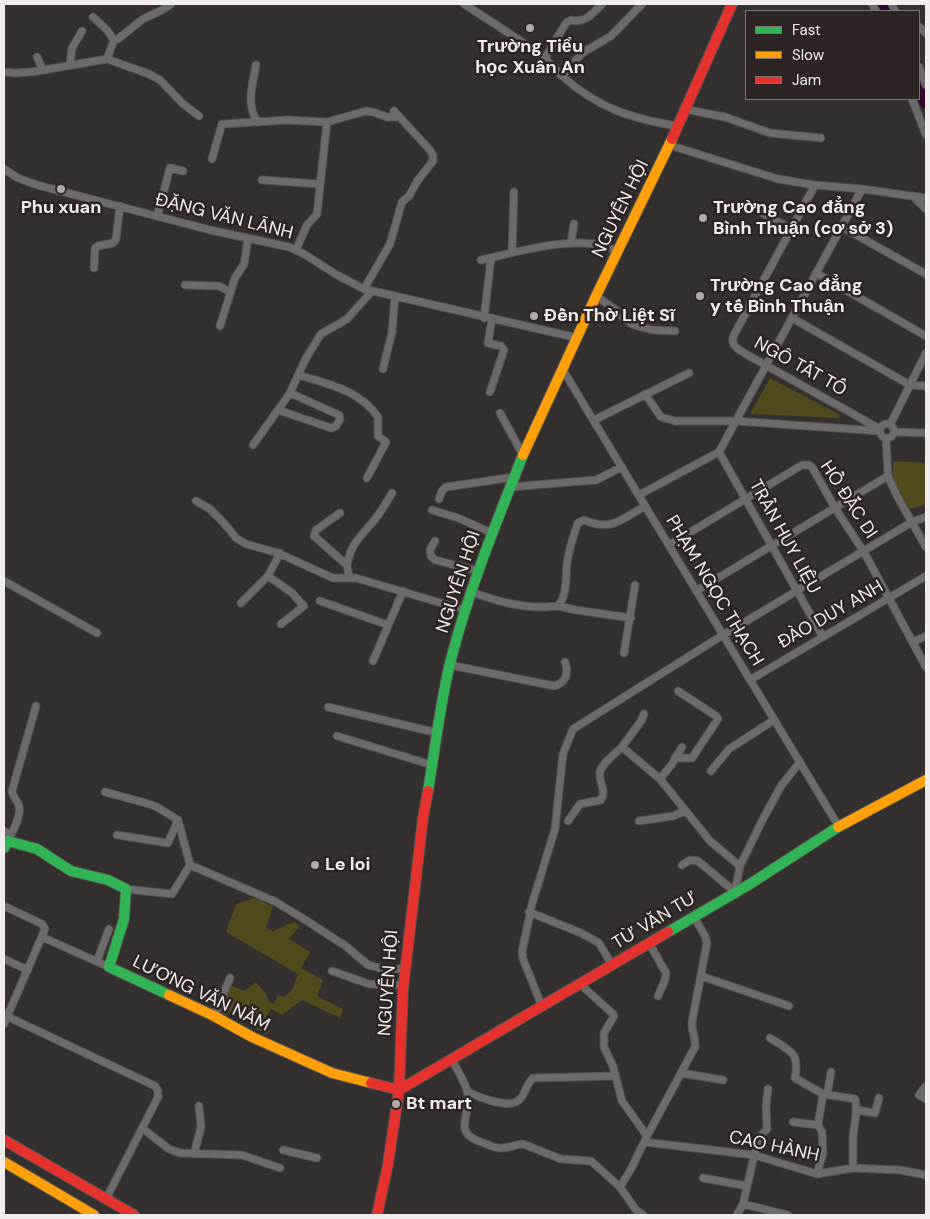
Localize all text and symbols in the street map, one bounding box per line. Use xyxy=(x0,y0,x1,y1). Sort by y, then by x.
legend xyxy=(745,10,920,100)
text: Fast xyxy=(792,20,821,40)
marker: Trường Tiểu học Xuân An xyxy=(524,22,536,34)
place label: Trường Tiểu học Xuân An xyxy=(475,36,585,78)
text: Slow xyxy=(792,45,824,65)
text: Jam xyxy=(792,70,821,90)
street label: NGUYỄN HỘI xyxy=(588,157,654,261)
marker: Phu xuan xyxy=(55,183,67,195)
street label: ĐẶNG VĂN LÃNH xyxy=(153,189,295,245)
place label: Phu xuan xyxy=(21,197,101,219)
place label: Trường Cao đẳng Bình Thuận (cơ sở 3) xyxy=(713,197,893,240)
marker: Trường Cao đẳng Bình Thuận (cơ sở 3) xyxy=(697,212,709,224)
place label: Trường Cao đẳng y tế Bình Thuận xyxy=(710,275,862,318)
marker: Trường Cao đẳng y tế Bình Thuận xyxy=(694,290,706,302)
place label: Đền Thờ Liệt Sĩ xyxy=(544,305,675,327)
marker: Đền Thờ Liệt Sĩ xyxy=(528,310,540,322)
street label: NGÔ TẤT TỐ xyxy=(750,333,850,401)
street label: HỒ ĐẮC DI xyxy=(815,457,881,543)
street label: TRẦN HUY LIỆU xyxy=(744,476,824,598)
street label: PHẠM NGỌC THẠCH xyxy=(660,512,768,670)
street label: NGUYỄN HỘI xyxy=(432,528,486,636)
street label: ĐÀO DUY ANH xyxy=(775,576,887,654)
place label: Le loi xyxy=(325,854,370,876)
marker: Le loi xyxy=(309,859,321,871)
street label: TỪ VĂN TƯ xyxy=(609,887,701,955)
street label: NGUYỄN HỘI xyxy=(375,929,403,1037)
street label: LƯƠNG VĂN NĂM xyxy=(129,951,273,1037)
place label: Bt mart xyxy=(406,1093,472,1115)
marker: Bt mart xyxy=(390,1098,402,1110)
street label: CAO HÀNH xyxy=(727,1127,821,1167)

